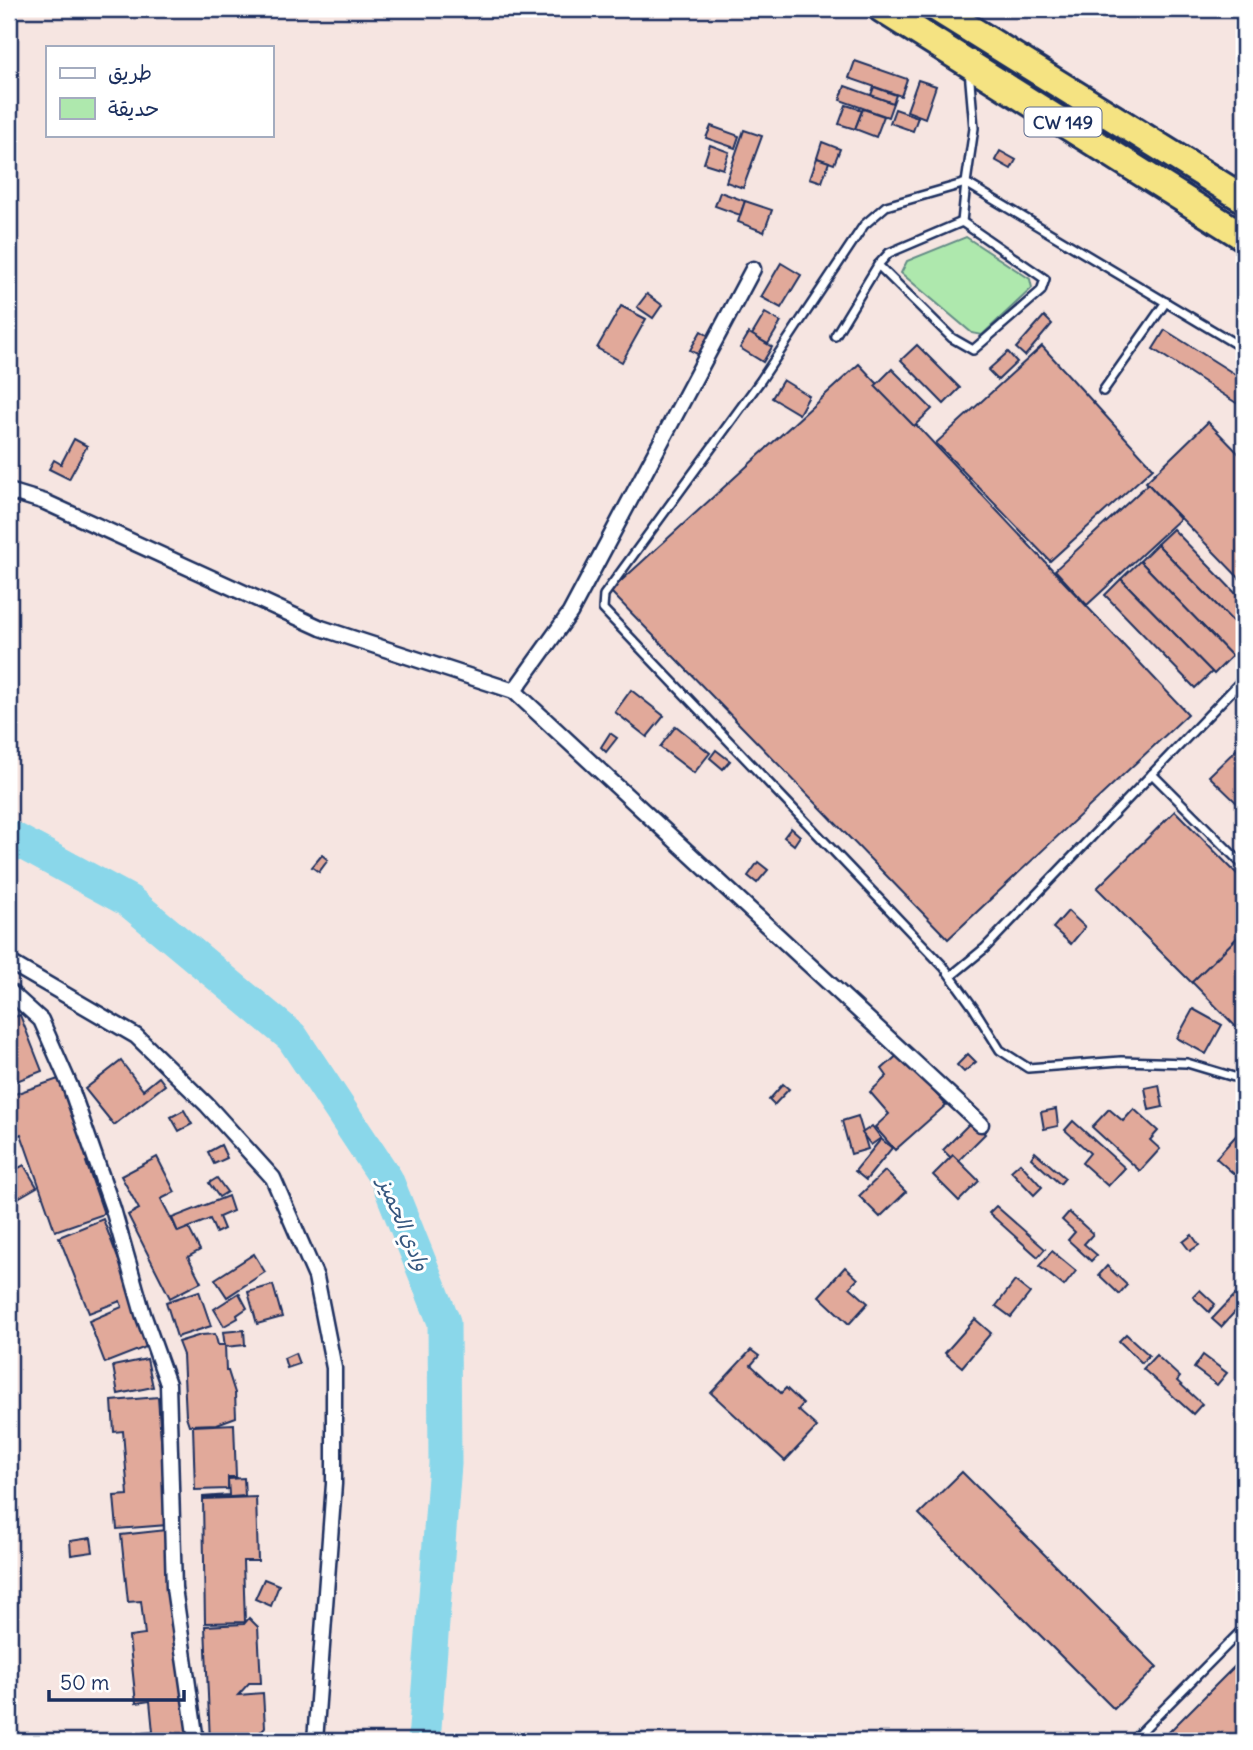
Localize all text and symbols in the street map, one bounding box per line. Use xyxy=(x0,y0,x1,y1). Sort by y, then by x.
legend xyxy=(46,46,273,136)
text: طريق xyxy=(108,59,152,86)
text: حديقة xyxy=(108,95,159,122)
road number: CW 149 xyxy=(1024,107,1102,136)
water label: وادي الحميز xyxy=(369,1170,436,1276)
scale bar xyxy=(49,1659,184,1703)
text: 50 m xyxy=(60,1669,109,1696)

